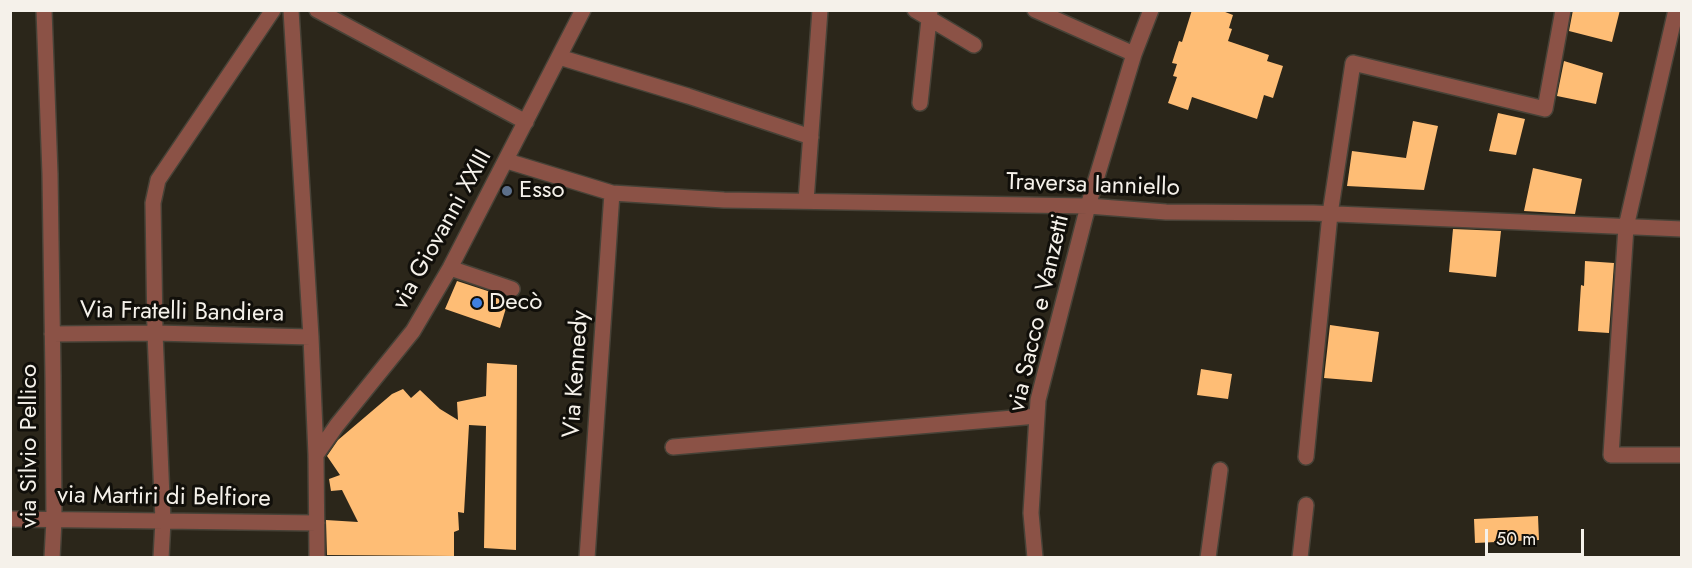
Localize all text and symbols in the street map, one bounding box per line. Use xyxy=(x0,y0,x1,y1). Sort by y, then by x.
street label: via Giovanni XXIII xyxy=(387,145,499,315)
street label: Traversa Ianniello xyxy=(1006,169,1180,203)
place label: Esso xyxy=(519,177,565,205)
marker: Esso xyxy=(500,184,514,198)
street label: via Sacco e Vanzetti xyxy=(1003,212,1077,414)
place label: Decò xyxy=(489,289,542,317)
marker: Decò xyxy=(470,296,484,310)
street label: Via Fratelli Bandiera xyxy=(80,297,284,329)
street label: Via Kennedy xyxy=(558,309,596,439)
street label: via Silvio Pellico xyxy=(16,364,44,528)
street label: via Martiri di Belfiore xyxy=(57,482,271,514)
scale bar xyxy=(1488,517,1587,555)
text: 50 m xyxy=(1496,526,1536,552)

